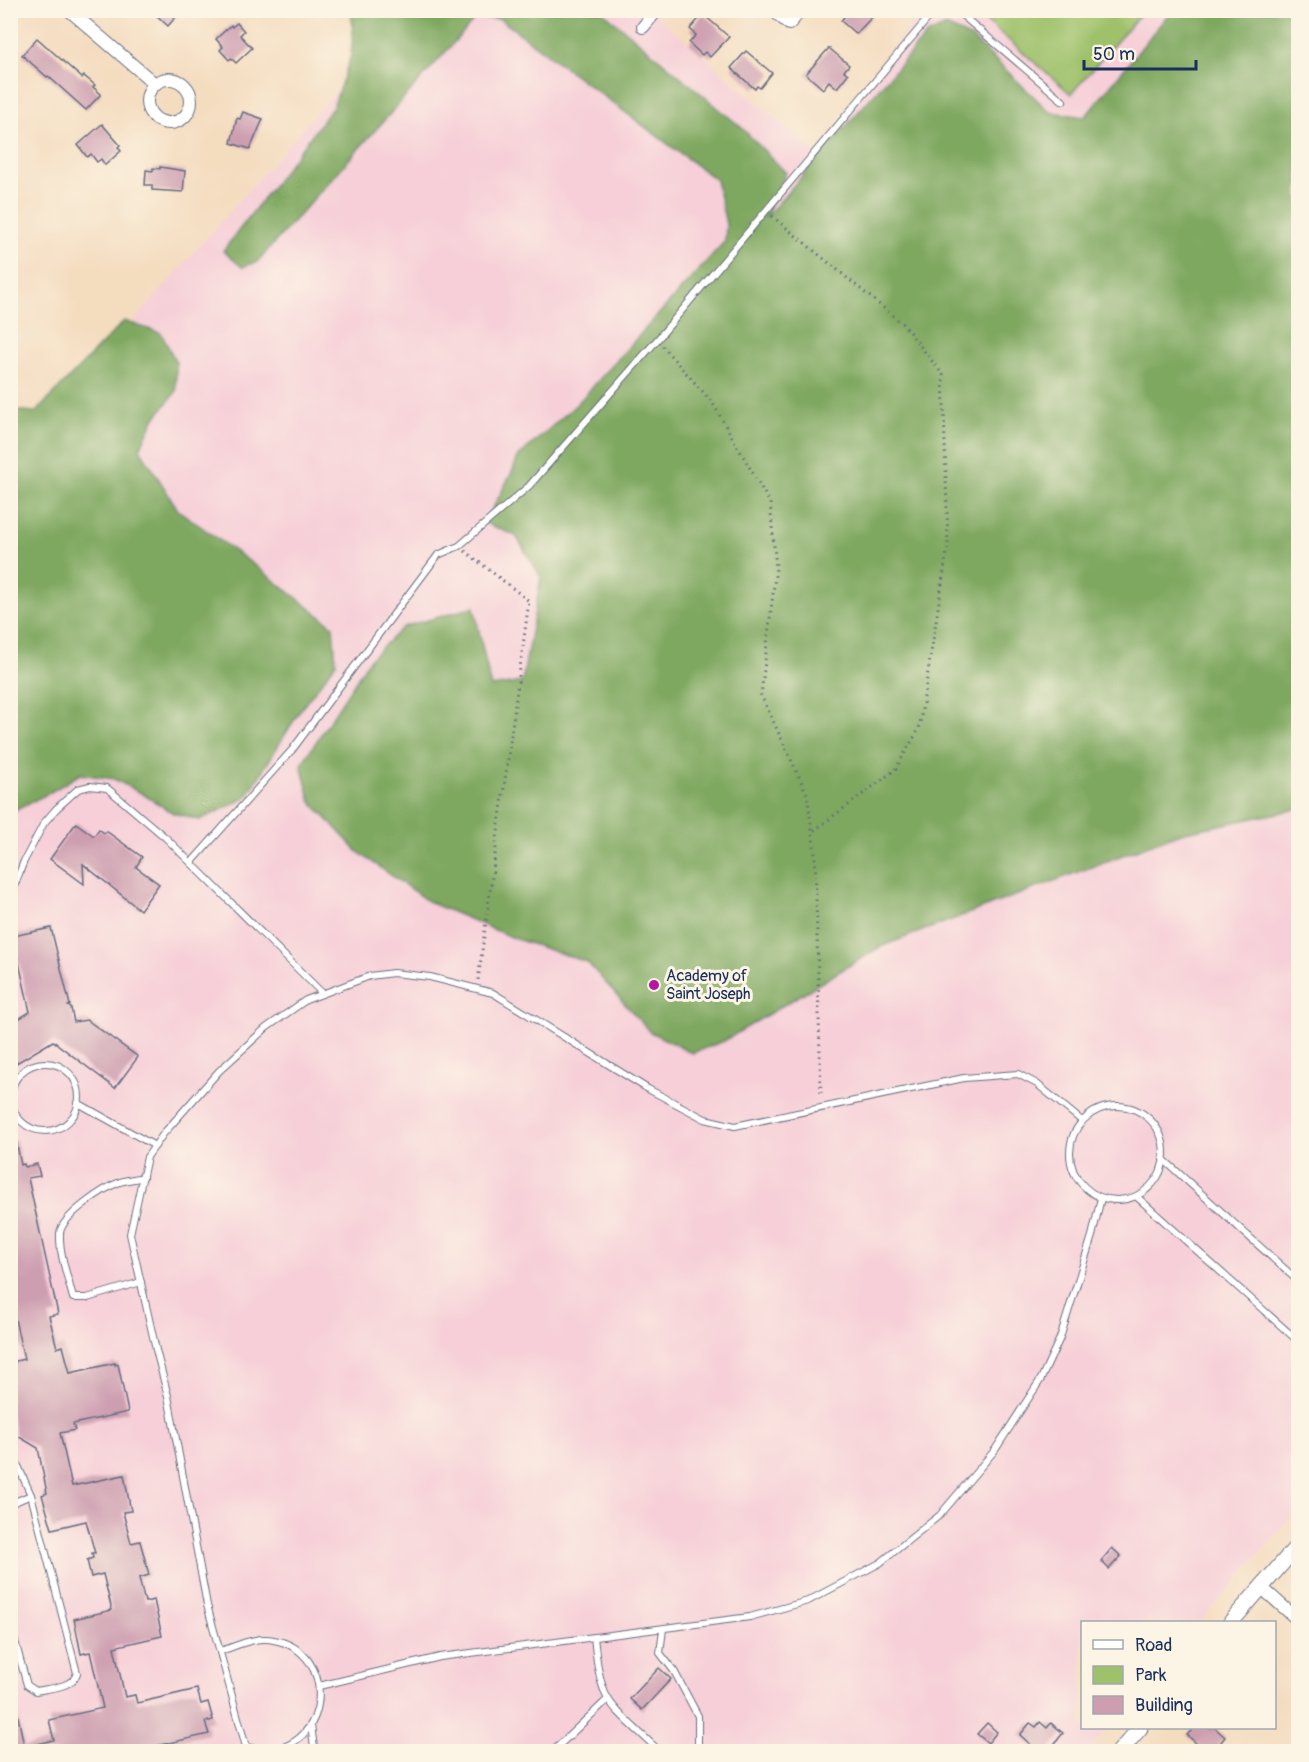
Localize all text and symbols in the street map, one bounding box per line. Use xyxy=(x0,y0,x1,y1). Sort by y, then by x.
scale bar xyxy=(1084,33,1196,71)
text: 50 m xyxy=(1093,43,1135,66)
place label: Academy of Saint Joseph xyxy=(666,966,751,1004)
marker: Academy of Saint Joseph xyxy=(647,978,661,992)
legend xyxy=(1081,1621,1276,1729)
text: Road xyxy=(1135,1634,1172,1657)
text: Park xyxy=(1135,1664,1167,1687)
text: Building xyxy=(1135,1694,1193,1717)

